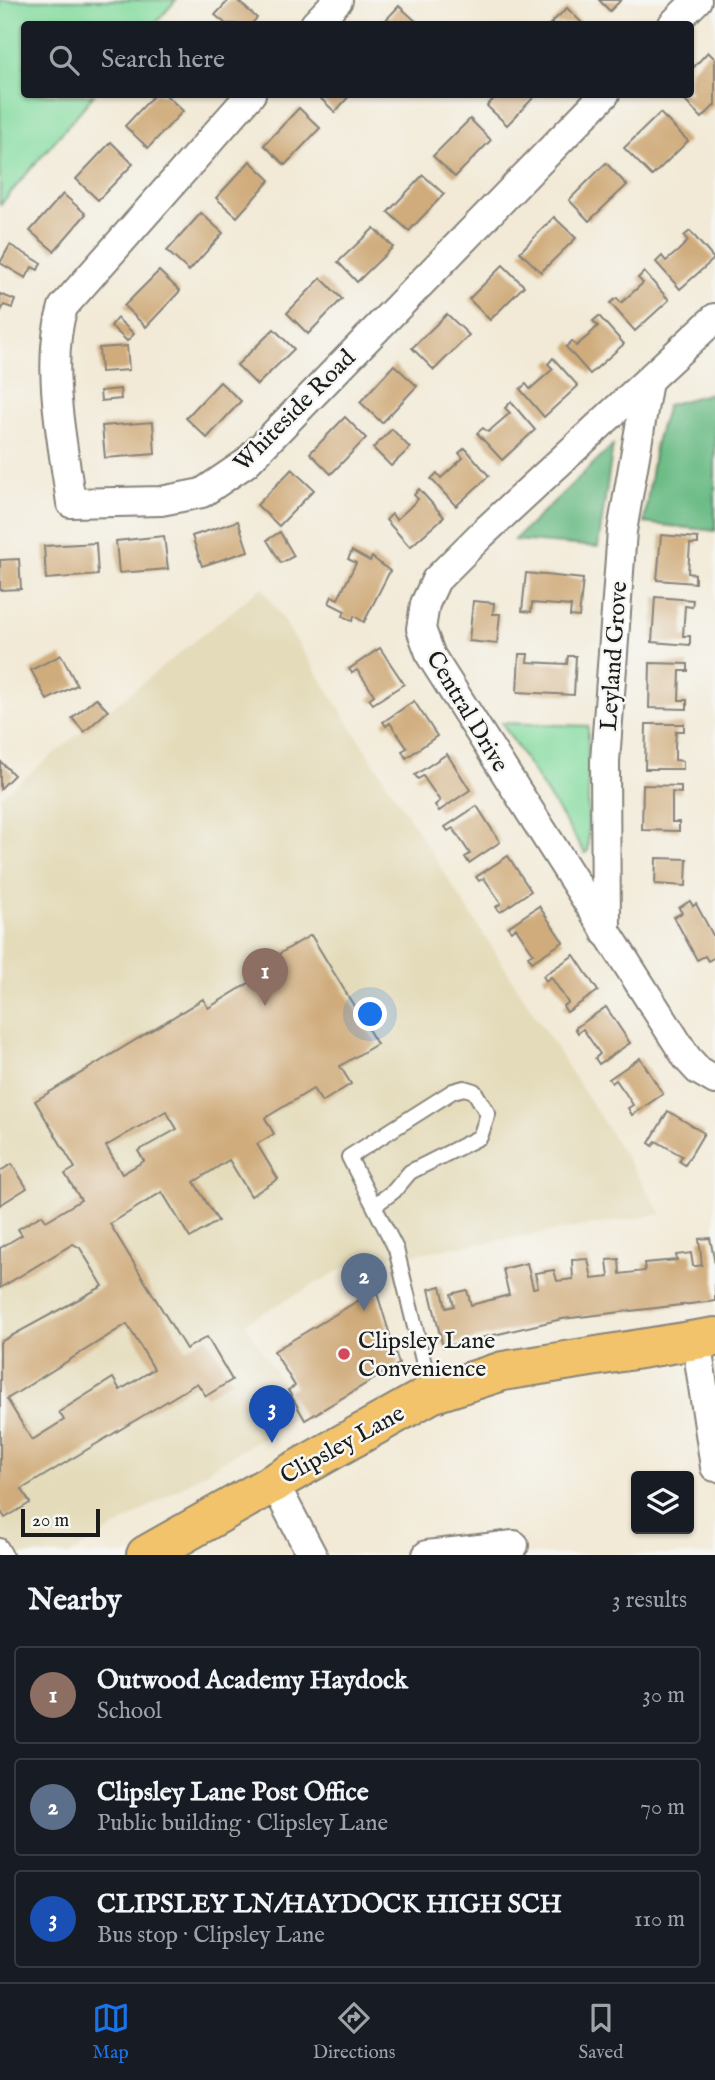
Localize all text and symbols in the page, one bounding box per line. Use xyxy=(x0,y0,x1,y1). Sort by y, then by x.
search box xyxy=(21,21,694,98)
icon: search xyxy=(45,41,83,79)
text: Search here xyxy=(101,43,225,76)
street label: Whiteside Road xyxy=(227,343,363,479)
street label: Leyland Grove xyxy=(594,580,635,732)
street label: Central Drive xyxy=(418,645,515,778)
pin: 1 xyxy=(242,948,288,1006)
your location xyxy=(353,997,387,1031)
pin: 2 xyxy=(341,1253,387,1311)
place label: Clipsley Lane Convenience xyxy=(358,1326,495,1385)
marker: Clipsley Lane Convenience xyxy=(336,1346,352,1362)
pin: 3 xyxy=(249,1385,295,1443)
street label: Clipsley Lane xyxy=(275,1398,410,1492)
map controls xyxy=(631,1471,694,1534)
button: layers xyxy=(631,1471,694,1534)
scale bar xyxy=(21,1506,100,1538)
text: 20 m xyxy=(32,1509,69,1533)
text: Nearby xyxy=(28,1582,121,1620)
text: 3 results xyxy=(612,1586,687,1615)
text: Outwood Academy Haydock xyxy=(97,1664,408,1697)
text: 1 xyxy=(49,1681,57,1710)
text: 30 m xyxy=(642,1681,685,1710)
text: School xyxy=(97,1697,162,1726)
text: Clipsley Lane Post Office xyxy=(97,1776,369,1809)
text: 2 xyxy=(48,1793,58,1822)
text: 70 m xyxy=(640,1793,685,1822)
text: Public building · Clipsley Lane xyxy=(97,1809,388,1838)
text: CLIPSLEY LN/HAYDOCK HIGH SCH xyxy=(97,1888,562,1921)
text: 3 xyxy=(49,1905,57,1934)
text: 110 m xyxy=(634,1905,685,1934)
text: Bus stop · Clipsley Lane xyxy=(97,1921,325,1950)
tab: Map xyxy=(92,1999,130,2065)
tab: Directions xyxy=(313,1999,395,2065)
tab: Saved xyxy=(578,1999,623,2065)

